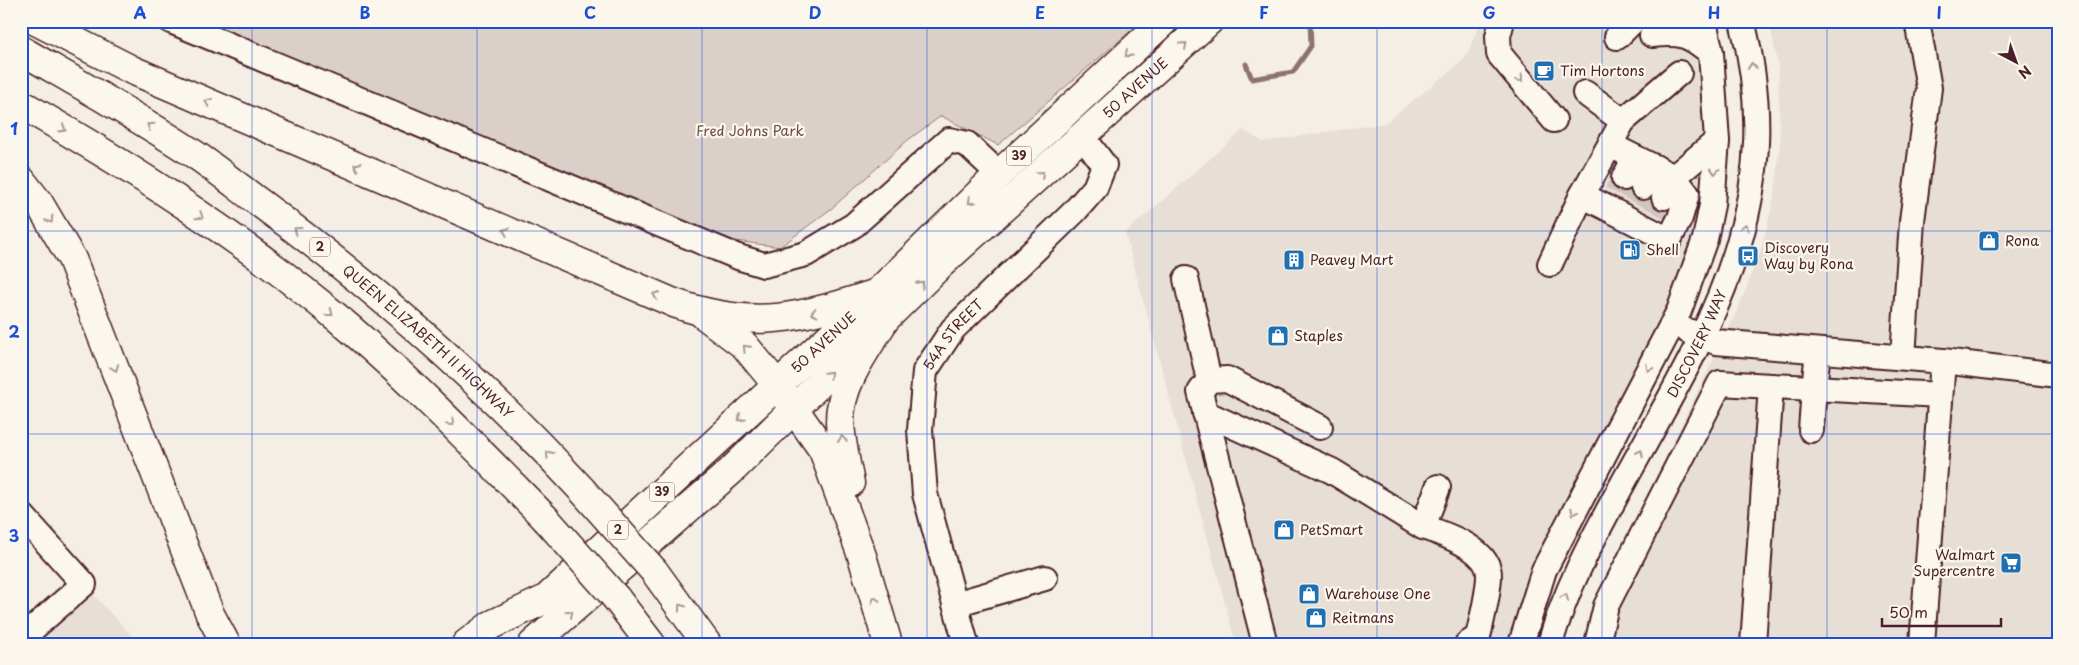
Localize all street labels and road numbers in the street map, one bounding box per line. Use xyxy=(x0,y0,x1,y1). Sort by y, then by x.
street label: 50 AVENUE xyxy=(1097,52,1173,123)
road number: 39 xyxy=(1006,146,1032,166)
road number: 2 xyxy=(310,238,330,256)
street label: QUEEN ELIZABETH II HIGHWAY xyxy=(338,260,518,423)
street label: DISCOVERY WAY xyxy=(1661,286,1732,401)
street label: 54A STREET xyxy=(917,294,988,374)
street label: 50 AVENUE xyxy=(786,306,860,378)
road number: 39 xyxy=(650,482,674,502)
road number: 2 xyxy=(608,520,628,540)

